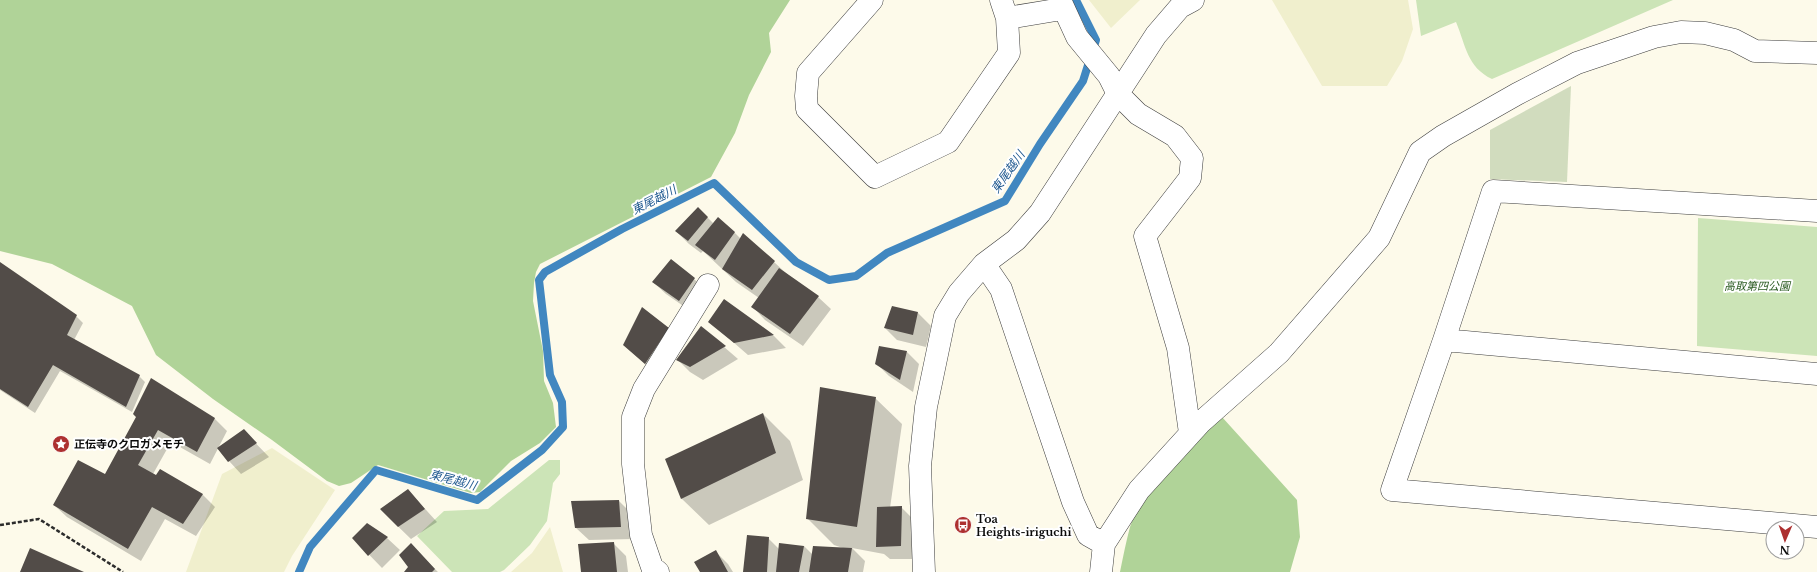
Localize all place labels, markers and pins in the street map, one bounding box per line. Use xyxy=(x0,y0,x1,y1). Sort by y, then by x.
place icon: 正伝寺のクロガメモチ xyxy=(51,434,71,454)
place label: 正伝寺のクロガメモチ xyxy=(74,437,184,451)
place label: Toa Heights-iriguchi xyxy=(976,512,1071,539)
bus stop icon: Toa Heights-iriguchi xyxy=(953,515,973,535)

